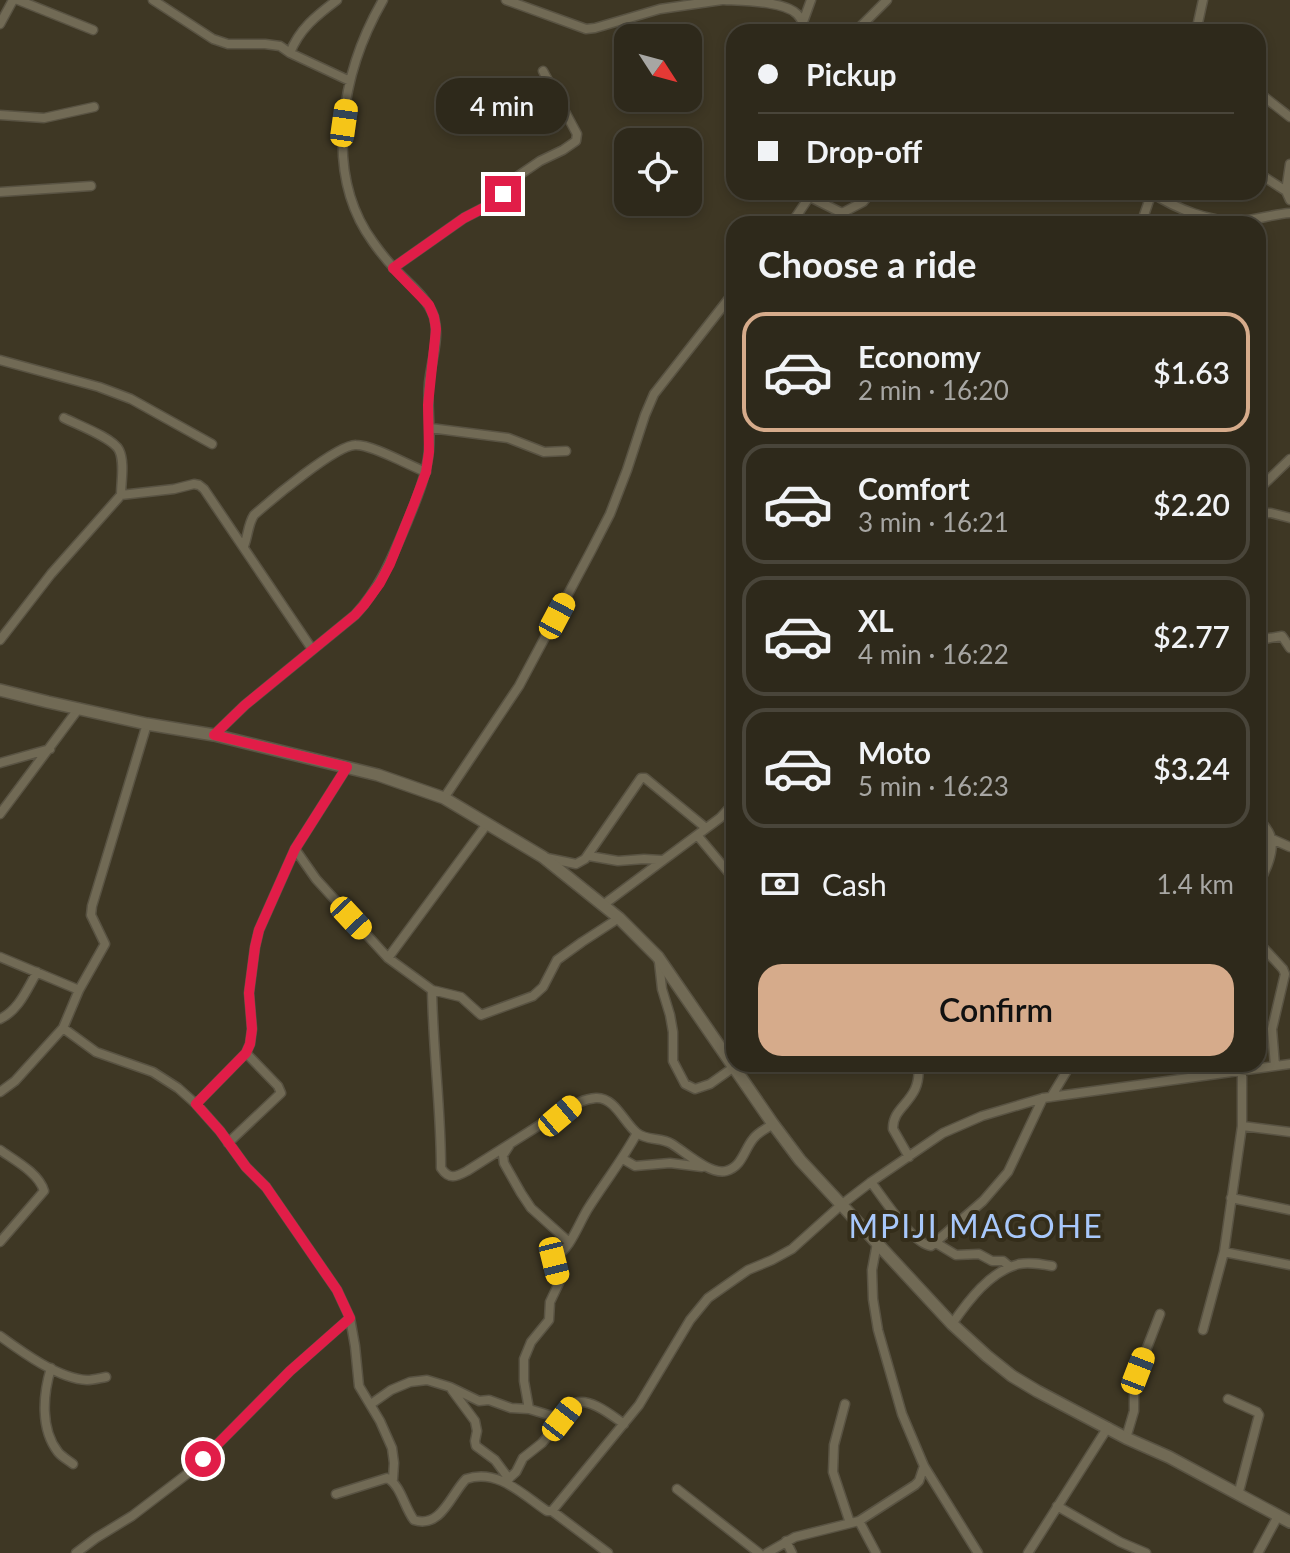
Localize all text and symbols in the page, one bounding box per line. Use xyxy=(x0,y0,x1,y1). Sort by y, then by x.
north arrow xyxy=(614,24,702,112)
map controls xyxy=(614,24,702,216)
text: Pickup xyxy=(806,56,897,92)
callout: 4 min xyxy=(437,78,569,134)
text: 4 min xyxy=(470,90,534,122)
car xyxy=(329,98,359,148)
button: locate xyxy=(614,128,702,216)
text: Drop-off xyxy=(806,133,922,169)
route end xyxy=(485,176,521,212)
text: Choose a ride xyxy=(758,242,977,286)
icon: car xyxy=(762,336,834,408)
text: Economy xyxy=(858,338,981,374)
text: $1.63 xyxy=(1153,354,1230,390)
text: 2 min · 16:20 xyxy=(858,374,1009,406)
icon: car xyxy=(762,468,834,540)
text: Comfort xyxy=(858,470,970,506)
text: $2.20 xyxy=(1153,486,1230,522)
text: 3 min · 16:21 xyxy=(858,506,1009,538)
car xyxy=(535,589,579,643)
icon: car xyxy=(762,600,834,672)
text: XL xyxy=(858,602,894,638)
text: $2.77 xyxy=(1153,618,1230,654)
text: 4 min · 16:22 xyxy=(858,638,1009,670)
icon: car xyxy=(762,732,834,804)
text: Moto xyxy=(858,734,931,770)
text: $3.24 xyxy=(1153,750,1230,786)
text: 5 min · 16:23 xyxy=(858,770,1009,802)
icon: cash xyxy=(758,862,802,906)
text: Cash xyxy=(822,866,887,902)
text: 1.4 km xyxy=(1156,868,1234,900)
car xyxy=(326,892,376,944)
button: Confirm xyxy=(758,964,1234,1056)
car xyxy=(534,1091,586,1141)
district label: MPIJI MAGOHE xyxy=(848,1206,1104,1245)
car xyxy=(537,1235,571,1287)
car xyxy=(1118,1344,1158,1398)
car xyxy=(538,1393,586,1445)
route start xyxy=(185,1441,221,1477)

